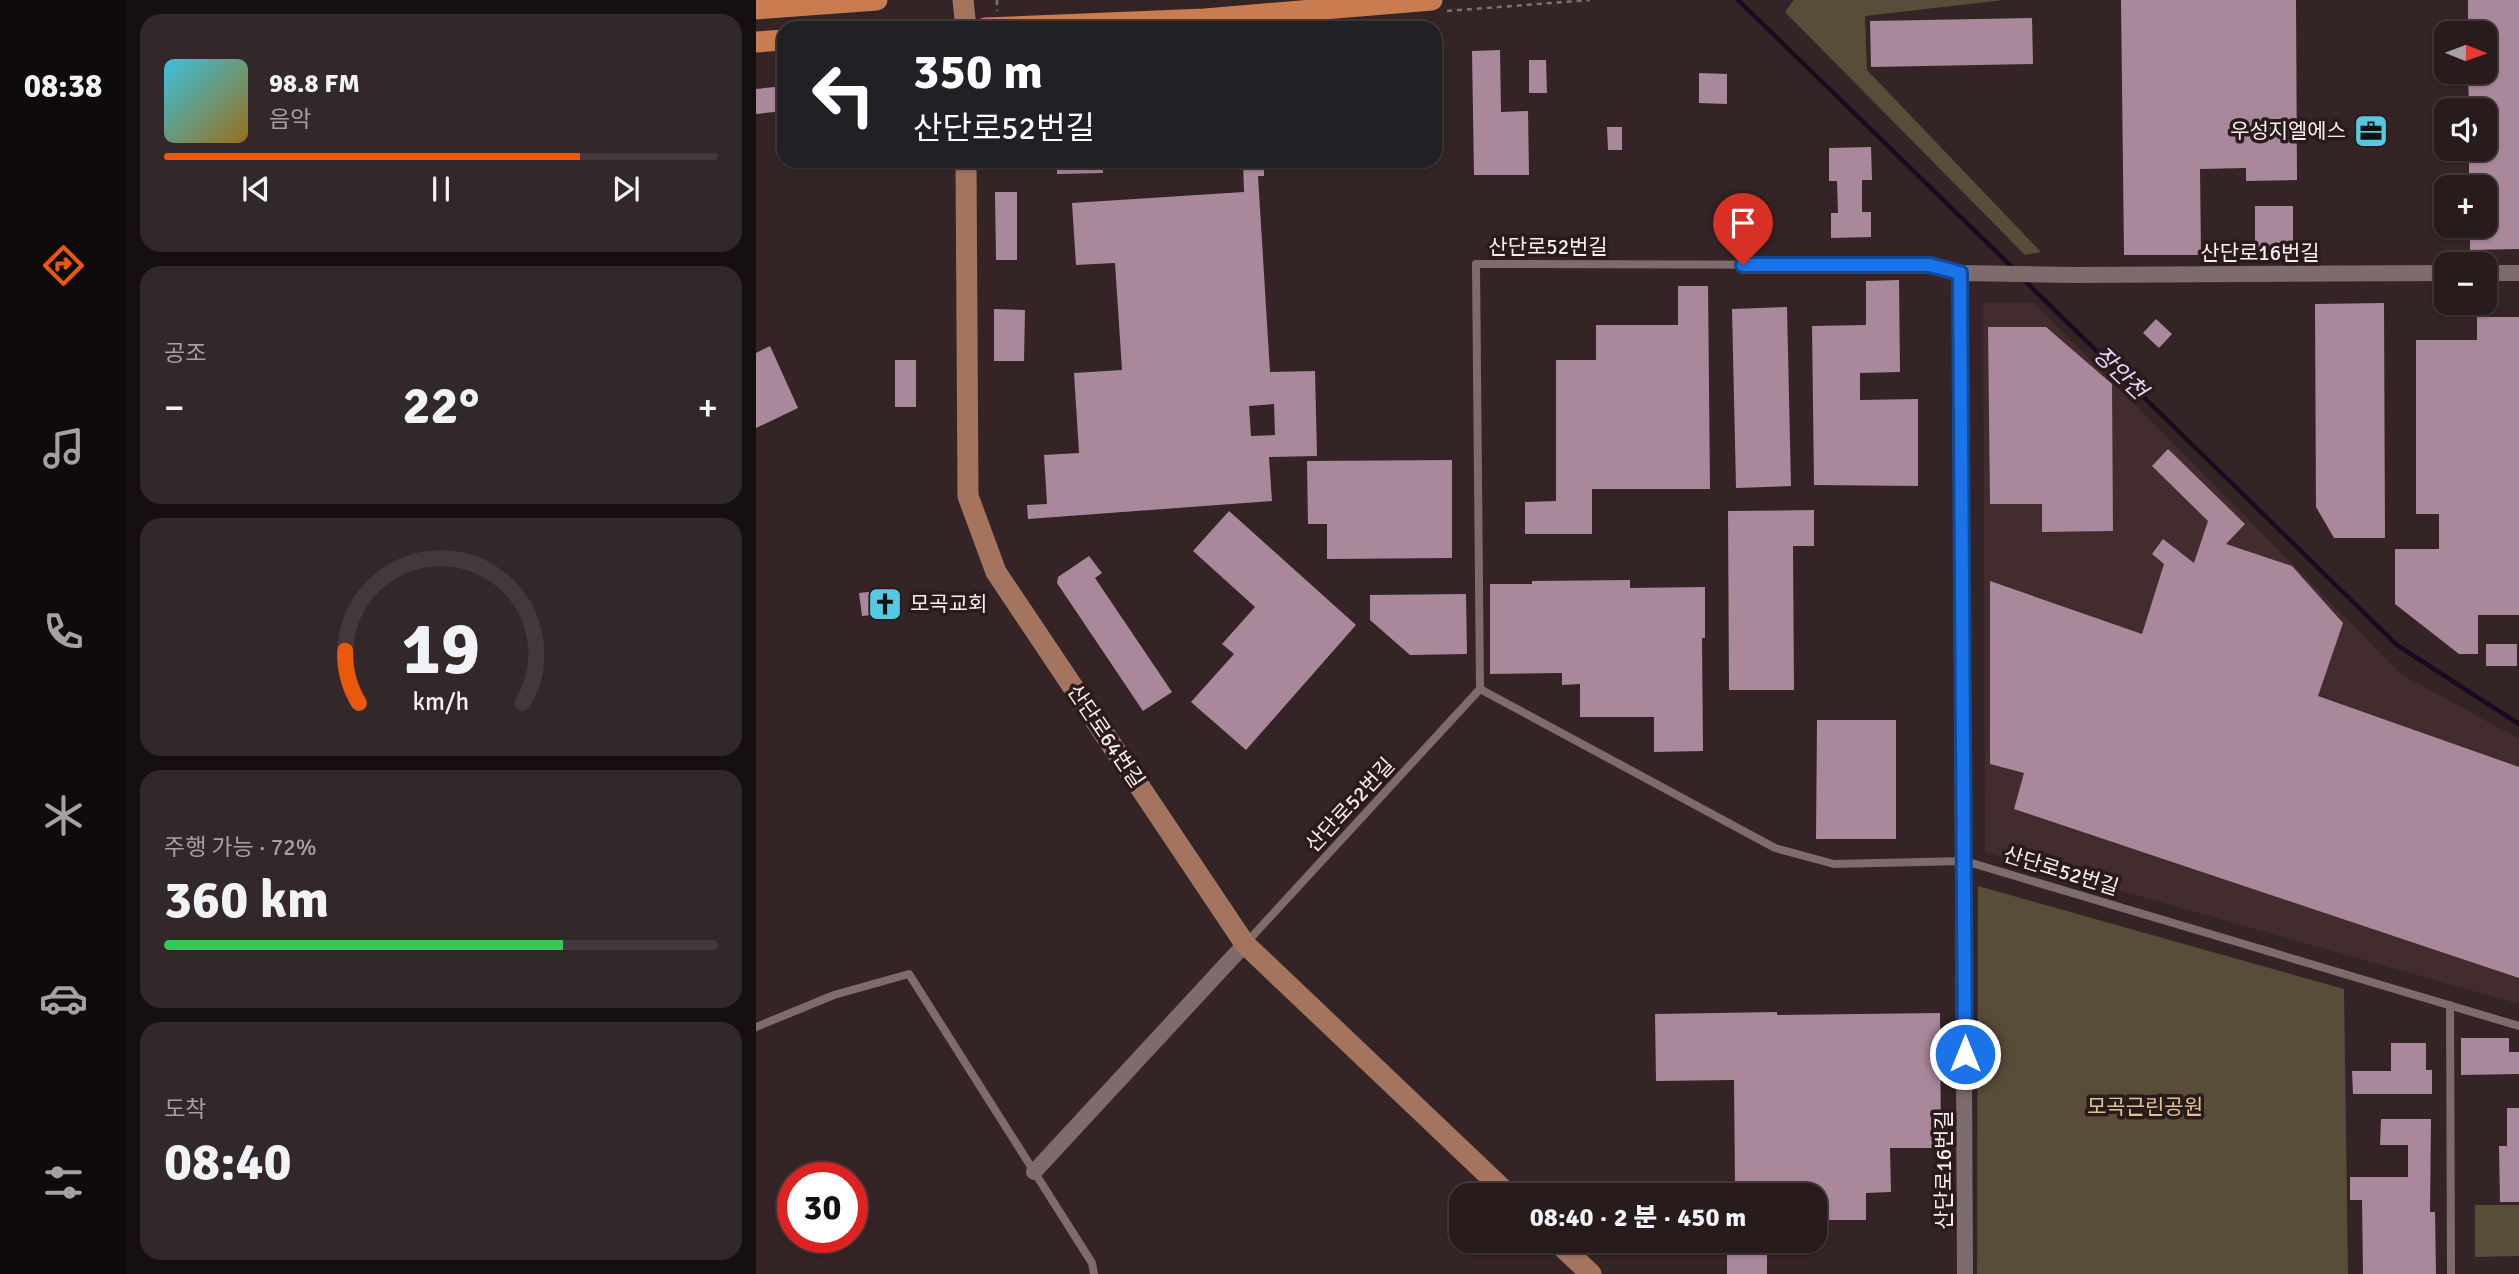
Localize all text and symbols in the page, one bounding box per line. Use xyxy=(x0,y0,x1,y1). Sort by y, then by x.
north arrow xyxy=(2434,21,2497,84)
map controls xyxy=(2434,21,2497,315)
text: 350 m xyxy=(913,42,1043,102)
icon: left xyxy=(798,49,889,140)
text: 08:38 xyxy=(24,67,102,106)
text: 98.8 FM xyxy=(269,68,360,100)
button: sound xyxy=(2434,98,2497,161)
text: 음악 xyxy=(269,105,311,134)
text: 산단로52번길 xyxy=(913,109,1095,148)
office icon: 우성지엘에스 xyxy=(2352,112,2390,150)
place label: 우성지엘에스 xyxy=(2230,118,2346,144)
icon: previous xyxy=(237,170,275,208)
icon: pause xyxy=(422,170,460,208)
icon: next xyxy=(607,170,645,208)
button: + xyxy=(2434,175,2497,238)
pin xyxy=(1713,193,1773,265)
icon: arrive xyxy=(1724,204,1762,242)
street label: 산단로52번길 xyxy=(1488,234,1608,260)
street label: 산단로16번길 xyxy=(2200,240,2320,266)
icon: directions xyxy=(39,241,88,290)
button: − xyxy=(2434,252,2497,315)
text: 공조 xyxy=(164,339,206,368)
water label: 장안천 xyxy=(2087,341,2155,407)
text: 22° xyxy=(403,374,479,438)
text: − xyxy=(164,384,185,431)
text: + xyxy=(697,384,718,431)
icon: music xyxy=(39,424,88,473)
church icon: 모곡교회 xyxy=(866,585,904,623)
place label: 모곡교회 xyxy=(910,591,987,617)
text: 19 xyxy=(402,605,480,694)
icon: phone xyxy=(39,607,88,656)
street label: 산단로64번길 xyxy=(1062,679,1150,793)
text: km/h xyxy=(413,686,469,717)
street label: 산단로52번길 xyxy=(1300,753,1400,857)
icon: climate xyxy=(39,791,88,840)
text: 주행 가능 · 72% xyxy=(164,833,317,862)
street label: 산단로52번길 xyxy=(2000,841,2122,901)
text: 360 km xyxy=(164,868,329,932)
icon: car xyxy=(39,974,88,1023)
position arrow xyxy=(1928,1017,2002,1091)
park label: 모곡근린공원 xyxy=(2087,1094,2203,1120)
text: 도착 xyxy=(164,1095,206,1124)
street label: 산단로16번길 xyxy=(1931,1110,1957,1230)
text: 08:40 xyxy=(164,1130,292,1194)
icon: filters xyxy=(39,1158,88,1207)
speed limit sign: 30 xyxy=(777,1162,868,1253)
text: 08:40 · 2 분 · 450 m xyxy=(1530,1202,1746,1234)

